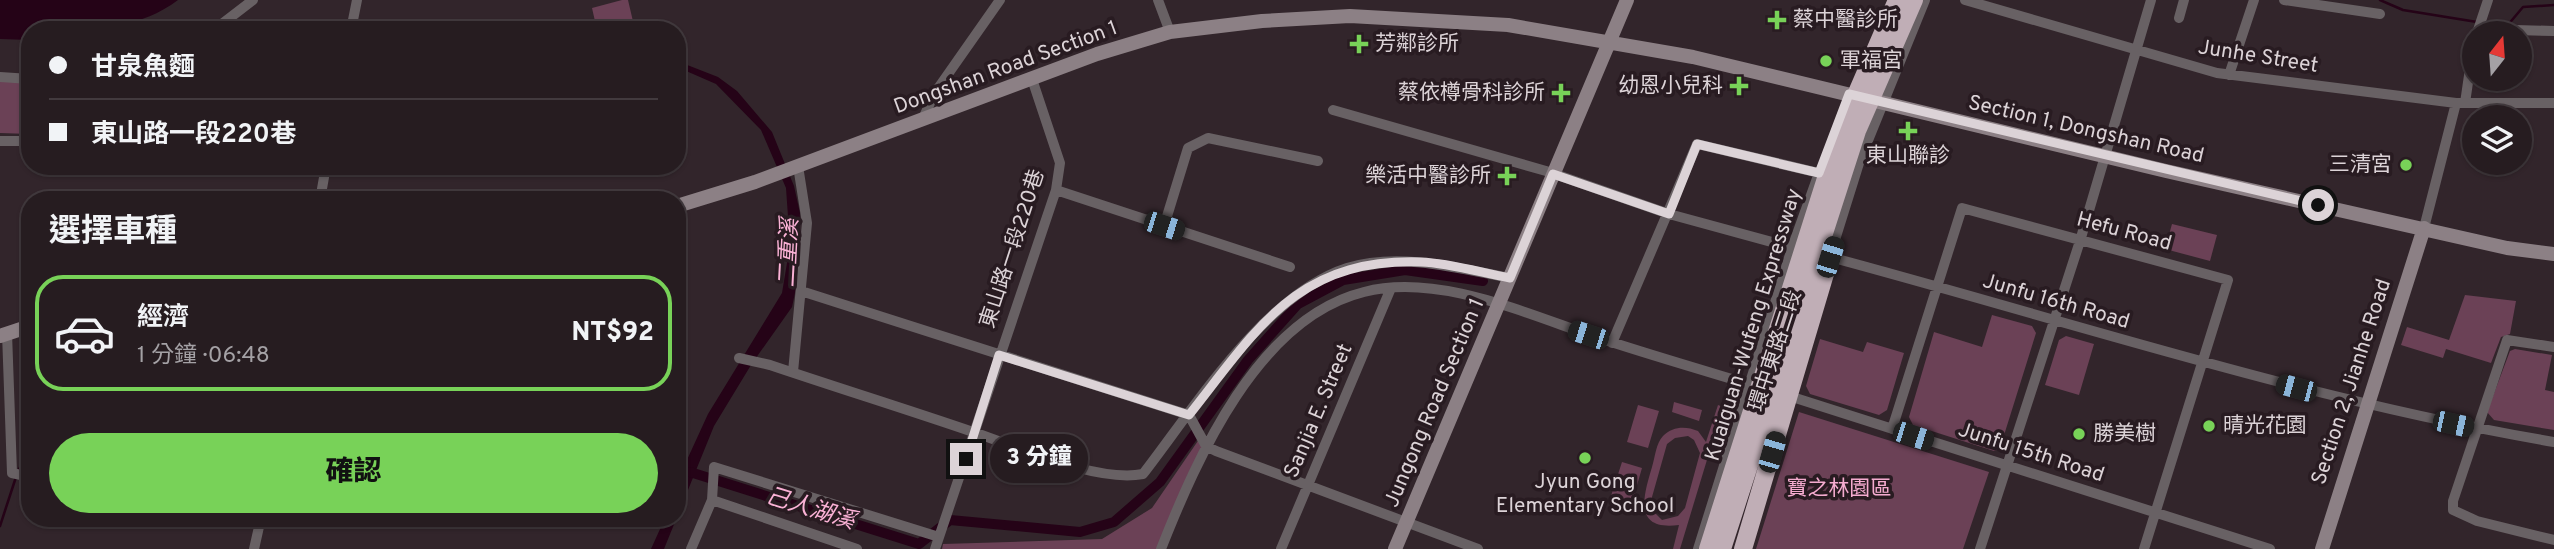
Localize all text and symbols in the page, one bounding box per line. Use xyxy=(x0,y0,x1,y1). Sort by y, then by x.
place label: 蔡中醫診所 xyxy=(1793,7,1898,34)
marker: 蔡中醫診所 xyxy=(1767,10,1787,30)
street label: Dongshan Road Section 1 xyxy=(890,15,1122,121)
north arrow xyxy=(2462,21,2532,91)
map controls xyxy=(2462,21,2532,175)
place label: 芳鄰診所 xyxy=(1375,31,1459,58)
marker: 芳鄰診所 xyxy=(1349,34,1369,54)
street label: Junhe Street xyxy=(2196,34,2320,80)
place label: 軍福宮 xyxy=(1840,48,1903,75)
text: 甘泉魚麵 xyxy=(91,52,195,85)
marker: 軍福宮 xyxy=(1818,53,1834,69)
place label: 幼恩小兒科 xyxy=(1618,73,1723,100)
marker: 幼恩小兒科 xyxy=(1729,76,1749,96)
place label: 蔡依樽骨科診所 xyxy=(1398,80,1545,107)
marker: 蔡依樽骨科診所 xyxy=(1551,83,1571,103)
street label: Section 1, Dongshan Road xyxy=(1965,90,2207,170)
button: layers xyxy=(2462,105,2532,175)
text: 東山路一段220巷 xyxy=(91,119,296,152)
marker: 東山聯診 xyxy=(1898,121,1918,141)
place label: 東山聯診 xyxy=(1866,143,1950,170)
place label: 三清宮 xyxy=(2329,152,2392,179)
marker: 三清宮 xyxy=(2398,157,2414,173)
place label: 樂活中醫診所 xyxy=(1365,163,1491,190)
street label: 東山路一段220巷 xyxy=(975,166,1051,332)
marker: 樂活中醫診所 xyxy=(1497,166,1517,186)
street label: Kuaiguan-Wufeng Expressway xyxy=(1700,185,1808,465)
route start xyxy=(2302,189,2334,221)
street label: Hefu Road xyxy=(2073,206,2175,258)
car xyxy=(1141,210,1188,242)
text: 選擇車種 xyxy=(49,213,177,253)
water label: 二重溪 xyxy=(774,215,806,288)
car xyxy=(1814,234,1847,280)
street label: Junfu 16th Road xyxy=(1979,268,2133,336)
street label: Section 2, Jianhe Road xyxy=(2306,276,2398,488)
street label: 環中東路二段 xyxy=(1744,287,1808,415)
street label: Jungong Road Section 1 xyxy=(1379,294,1491,512)
icon: car xyxy=(53,302,116,365)
text: 經濟 xyxy=(137,302,189,335)
text: NT$92 xyxy=(572,317,654,350)
car xyxy=(1565,319,1612,351)
street label: Sanjia E. Street xyxy=(1279,340,1359,482)
text: 1 分鐘 · 06:48 xyxy=(137,342,270,371)
car xyxy=(2273,372,2320,404)
car xyxy=(2431,409,2476,439)
place label: 晴光花園 xyxy=(2223,413,2307,440)
street label: Junfu 15th Road xyxy=(1954,417,2108,489)
marker: 晴光花園 xyxy=(2201,418,2217,434)
car xyxy=(1890,420,1937,452)
place label: 勝美樹 xyxy=(2093,421,2156,448)
marker: 勝美樹 xyxy=(2071,426,2087,442)
car xyxy=(1757,429,1788,475)
button: 確認 xyxy=(49,433,658,513)
callout: 3 分鐘 xyxy=(990,434,1088,484)
route end xyxy=(950,443,982,475)
text: 3 分鐘 xyxy=(1006,444,1072,473)
marker: Jyun Gong Elementary School xyxy=(1577,450,1593,466)
place label: Jyun Gong Elementary School xyxy=(1496,469,1674,520)
park label: 寶之林園區 xyxy=(1787,476,1892,503)
water label: 己人湖溪 xyxy=(762,483,861,538)

